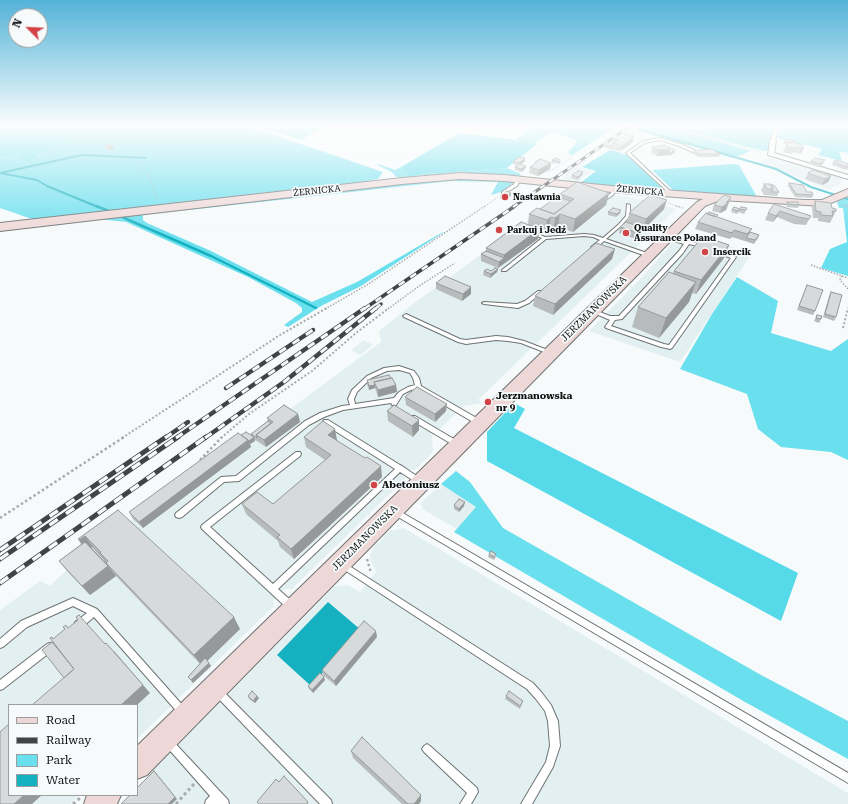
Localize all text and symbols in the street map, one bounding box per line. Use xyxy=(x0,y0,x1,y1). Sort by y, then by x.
north arrow xyxy=(8,8,48,48)
text: N xyxy=(10,17,25,30)
street label: ŻERNICKA xyxy=(293,183,341,199)
street label: ŻERNICKA xyxy=(616,184,664,198)
marker: Nastawnia xyxy=(500,192,510,202)
place label: Nastawnia xyxy=(513,192,561,202)
place label: Quality Assurance Poland xyxy=(634,223,716,244)
marker: Parkuj i Jedź xyxy=(494,225,504,235)
place label: Parkuj i Jedź xyxy=(507,225,566,235)
marker: Quality Assurance Poland xyxy=(621,228,631,238)
marker: Insercik xyxy=(700,247,710,257)
place label: Insercik xyxy=(713,247,751,257)
street label: JERZMANOWSKA xyxy=(559,274,629,344)
place label: Jerzmanowska nr 9 xyxy=(496,390,572,414)
marker: Jerzmanowska nr 9 xyxy=(483,397,493,407)
place label: Abetoniusz xyxy=(382,479,439,491)
marker: Abetoniusz xyxy=(369,480,379,490)
street label: JERZMANOWSKA xyxy=(330,503,400,573)
legend xyxy=(8,704,138,796)
text: Road xyxy=(46,713,75,727)
text: Railway xyxy=(46,733,91,747)
text: Park xyxy=(46,753,72,767)
text: Water xyxy=(46,773,80,787)

